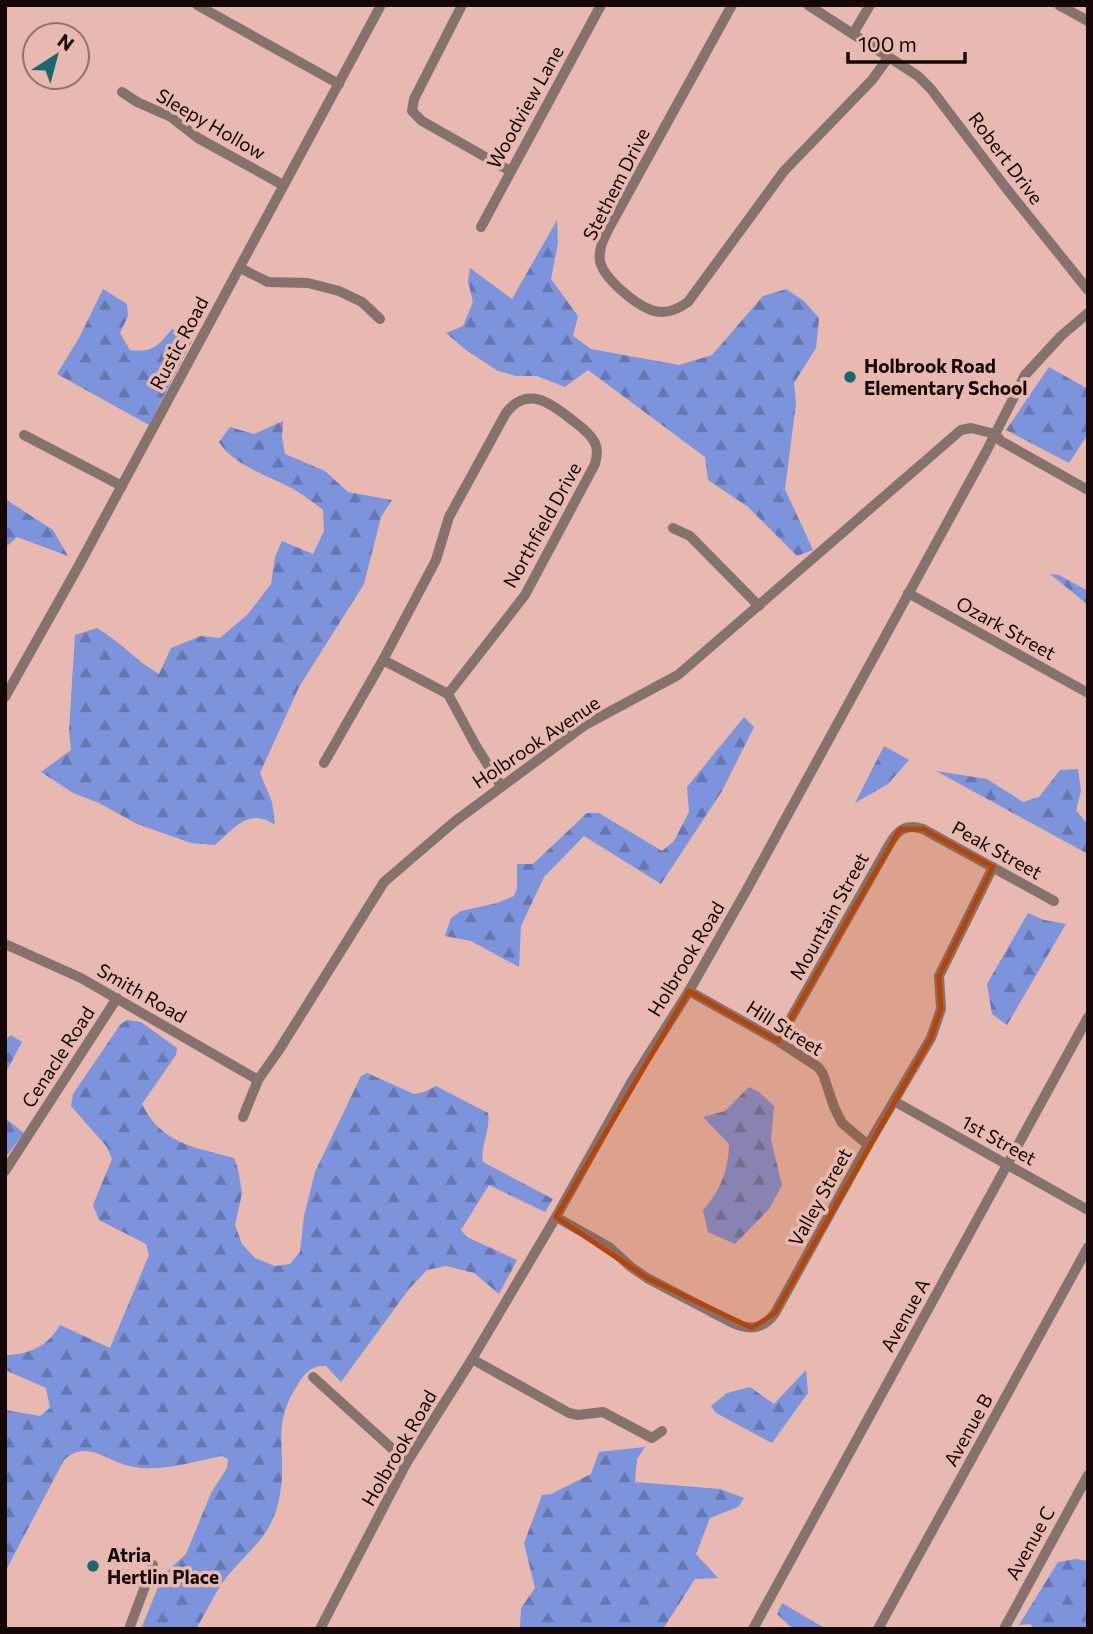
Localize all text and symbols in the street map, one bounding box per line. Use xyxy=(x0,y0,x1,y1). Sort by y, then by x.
north arrow xyxy=(21,21,91,91)
scale bar xyxy=(848,21,965,65)
text: N xyxy=(54,28,79,55)
text: 100 m xyxy=(858,31,917,56)
street label: Woodview Lane xyxy=(481,41,568,172)
street label: Sleepy Hollow xyxy=(153,83,270,164)
street label: Robert Drive xyxy=(964,107,1049,208)
street label: Stethem Drive xyxy=(577,124,654,244)
street label: Rustic Road xyxy=(144,292,213,393)
place label: Holbrook Road Elementary School xyxy=(864,354,1028,399)
marker: Holbrook Road Elementary School xyxy=(842,369,858,385)
street label: Northfield Drive xyxy=(498,458,585,591)
street label: Ozark Street xyxy=(953,591,1060,664)
street label: Holbrook Avenue xyxy=(468,690,604,793)
street label: Peak Street xyxy=(948,815,1046,884)
street label: Mountain Street xyxy=(784,848,873,983)
street label: Holbrook Road xyxy=(642,897,729,1020)
street label: Smith Road xyxy=(94,958,191,1027)
street label: Hill Street xyxy=(743,995,828,1060)
street label: Cenacle Road xyxy=(16,1002,99,1112)
street label: 1st Street xyxy=(958,1110,1041,1170)
street label: Valley Street xyxy=(783,1144,856,1250)
street label: Avenue A xyxy=(875,1274,934,1355)
street label: Holbrook Road xyxy=(356,1386,441,1510)
street label: Avenue B xyxy=(938,1390,997,1470)
street label: Avenue C xyxy=(1000,1502,1059,1583)
place label: Atria Hertlin Place xyxy=(107,1543,219,1588)
marker: Atria Hertlin Place xyxy=(85,1558,101,1574)

